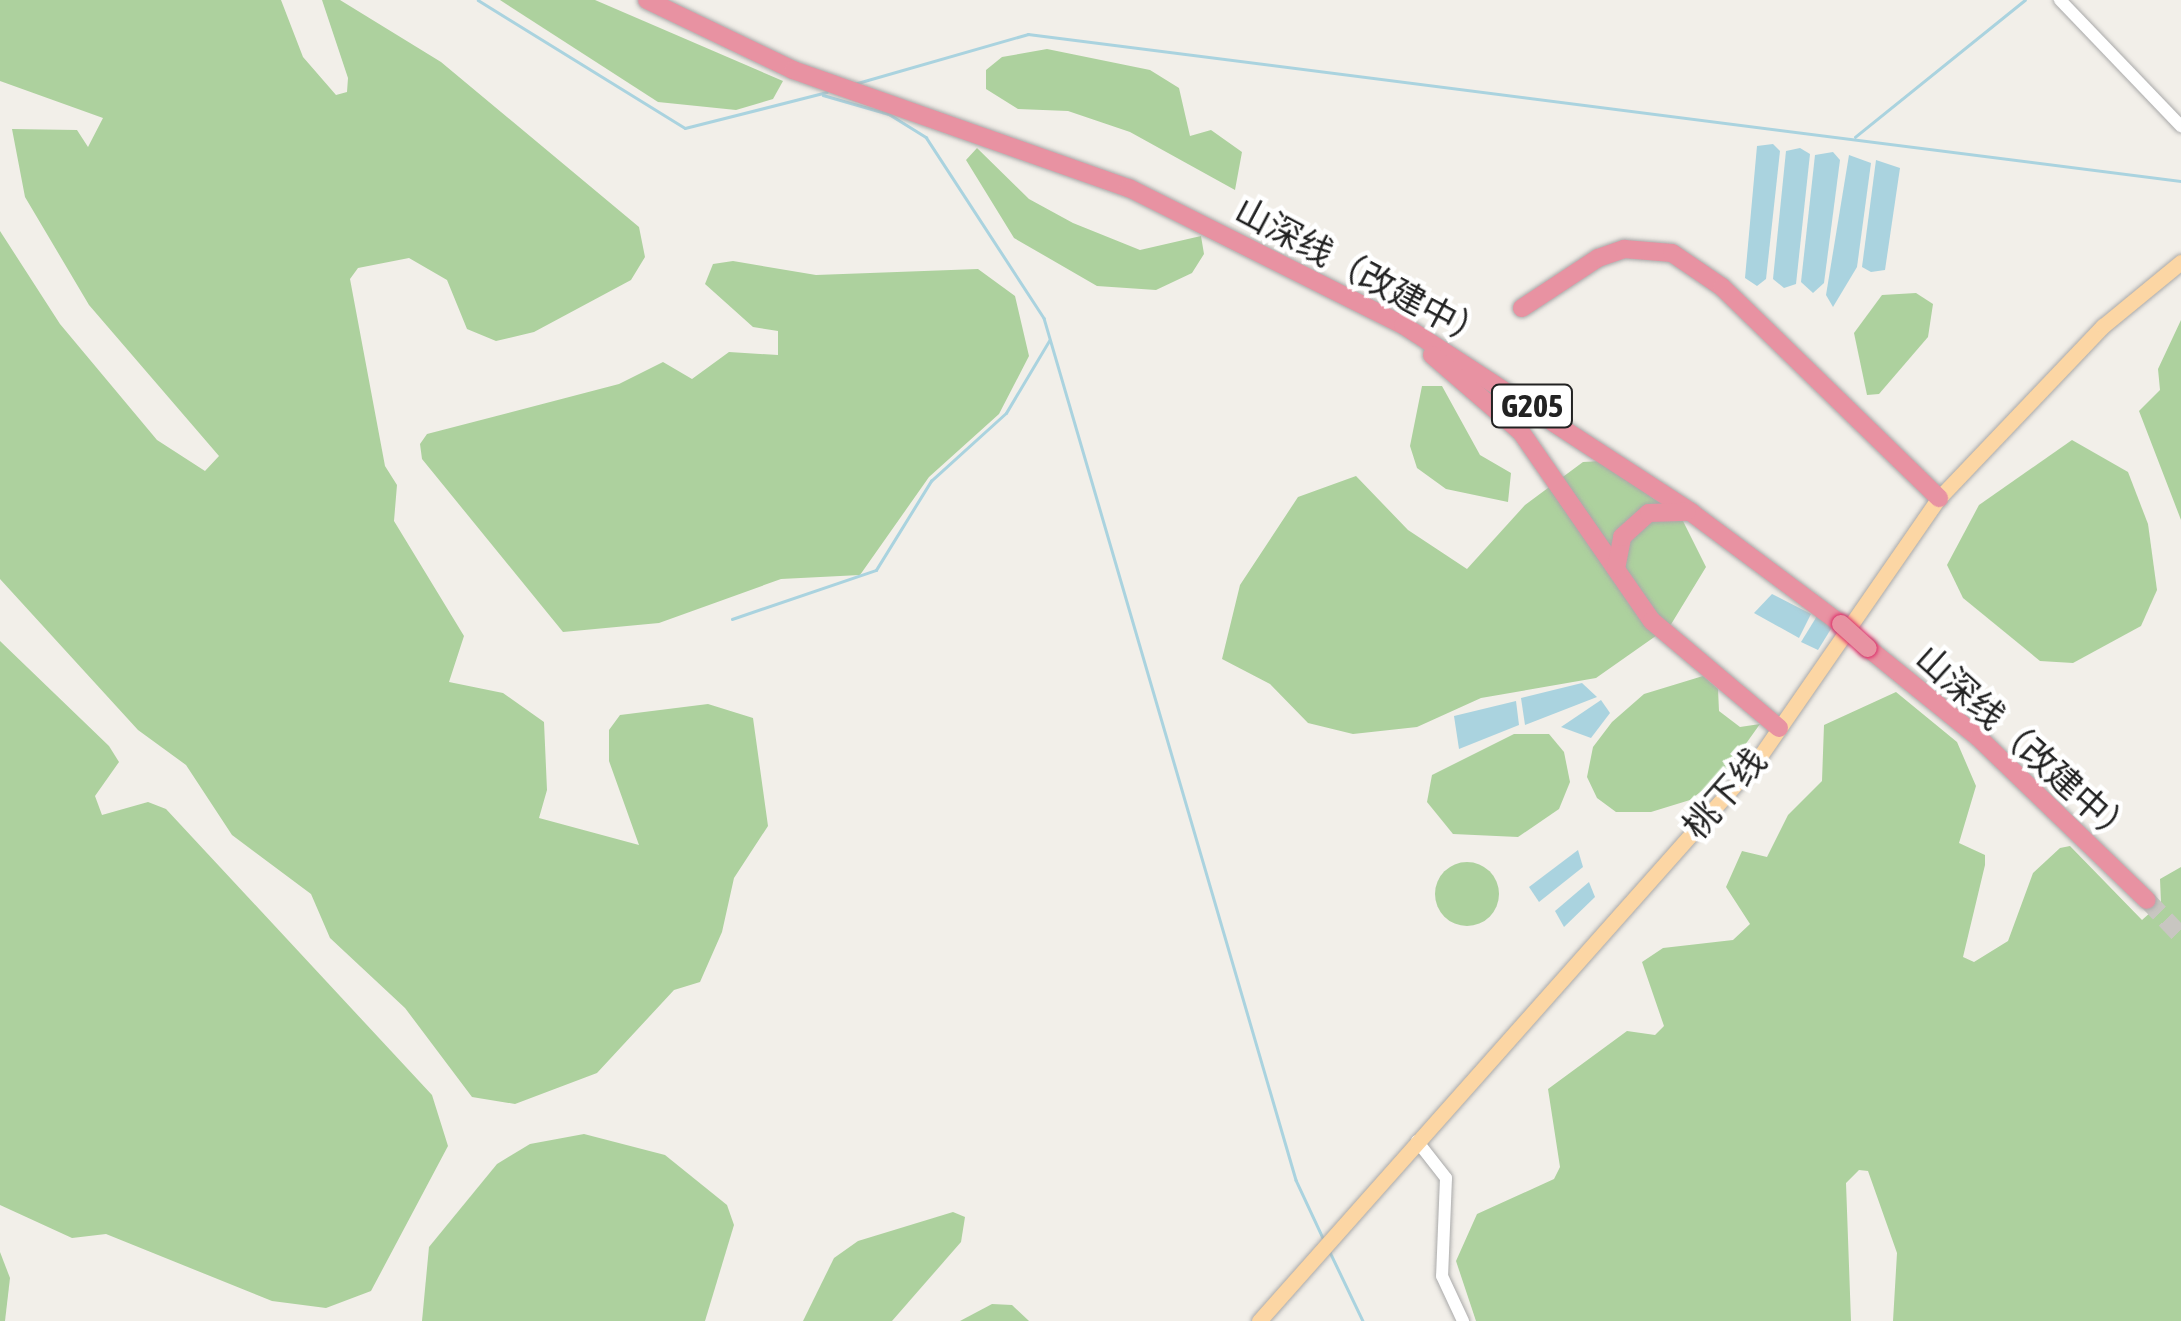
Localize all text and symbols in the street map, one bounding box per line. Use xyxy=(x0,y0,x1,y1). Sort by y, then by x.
street label: 山深线（改建中） xyxy=(1229,188,1495,356)
road number: G205 xyxy=(1490,379,1574,433)
street label: 山深线（改建中） xyxy=(1908,636,2144,854)
street label: 桃下线 xyxy=(1674,740,1774,846)

